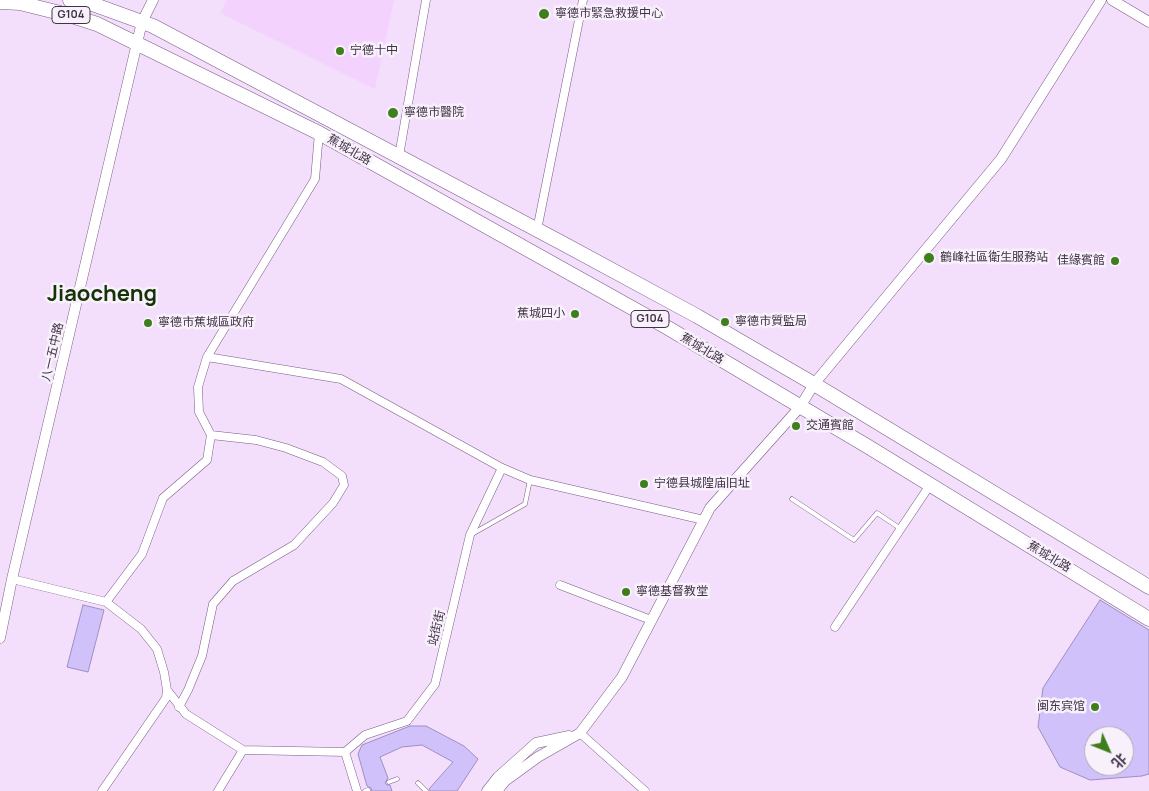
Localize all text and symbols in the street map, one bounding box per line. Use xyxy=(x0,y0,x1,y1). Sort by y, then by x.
road number: G104 xyxy=(52,6,90,24)
marker: 寧德市緊急救援中心 xyxy=(537,7,551,21)
place label: 寧德市緊急救援中心 xyxy=(555,7,663,21)
place label: 宁德十中 xyxy=(350,44,398,58)
marker: 宁德十中 xyxy=(334,45,346,57)
marker: 寧德市醫院 xyxy=(386,106,400,120)
place label: 寧德市醫院 xyxy=(404,106,464,120)
street label: 蕉城北路 xyxy=(325,132,373,168)
marker: 鶴峰社區衛生服務站 xyxy=(922,251,936,265)
place label: 鶴峰社區衛生服務站 xyxy=(940,251,1048,265)
place label: 佳緣賓館 xyxy=(1057,254,1105,268)
marker: 佳緣賓館 xyxy=(1109,255,1121,267)
district label: Jiaocheng xyxy=(47,282,157,308)
place label: 蕉城四小 xyxy=(517,307,565,321)
marker: 蕉城四小 xyxy=(569,308,581,320)
road number: G104 xyxy=(631,310,669,328)
place label: 寧德市質監局 xyxy=(735,315,807,329)
place label: 寧德市蕉城區政府 xyxy=(158,316,254,330)
marker: 寧德市質監局 xyxy=(719,316,731,328)
marker: 寧德市蕉城區政府 xyxy=(142,317,154,329)
street label: 八一五中路 xyxy=(39,321,67,383)
street label: 蕉城北路 xyxy=(678,330,726,368)
place label: 交通賓館 xyxy=(806,419,854,433)
marker: 交通賓館 xyxy=(790,420,802,432)
place label: 宁德县城隍庙旧址 xyxy=(654,477,750,491)
marker: 宁德县城隍庙旧址 xyxy=(638,478,650,490)
street label: 蕉城北路 xyxy=(1025,538,1073,576)
place label: 寧德基督教堂 xyxy=(636,585,708,599)
marker: 寧德基督教堂 xyxy=(620,586,632,598)
street label: 站街街 xyxy=(426,609,448,647)
place label: 闽东宾馆 xyxy=(1037,700,1085,714)
marker: 闽东宾馆 xyxy=(1089,701,1101,713)
north arrow xyxy=(1084,726,1134,776)
text: 北 xyxy=(1108,749,1131,773)

